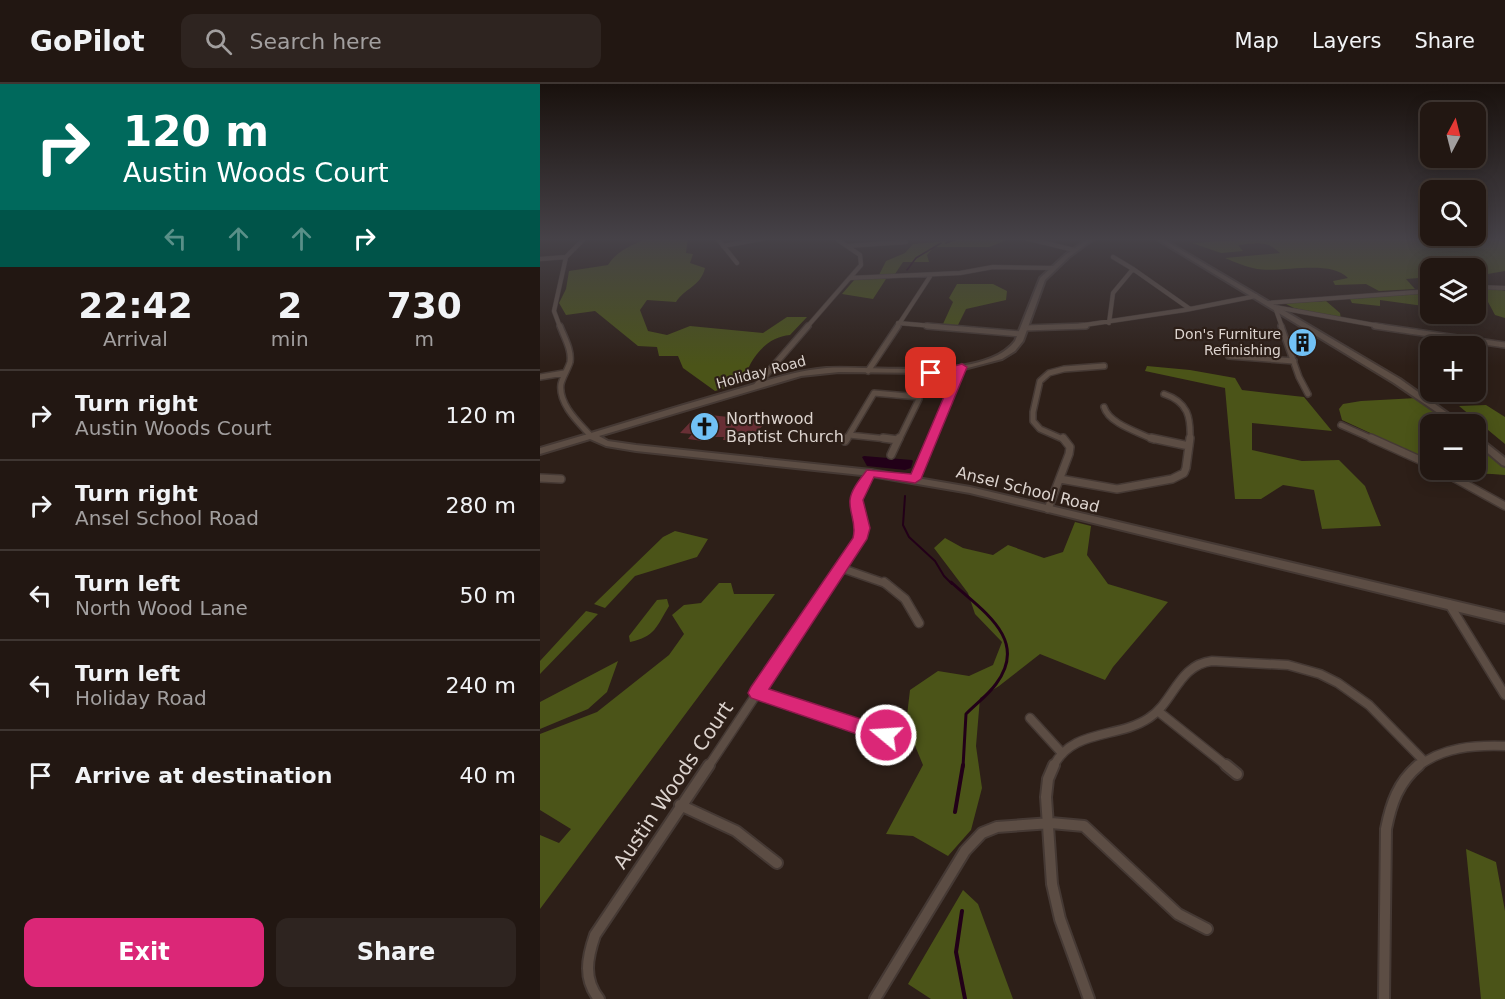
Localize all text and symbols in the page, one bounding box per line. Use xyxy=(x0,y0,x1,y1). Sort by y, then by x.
search box xyxy=(181,14,601,68)
text: GoPilot xyxy=(30,25,145,58)
icon: search xyxy=(202,25,235,58)
text: Search here xyxy=(250,29,382,54)
text: Map xyxy=(1235,29,1279,53)
text: Layers xyxy=(1312,29,1381,53)
text: Share xyxy=(1414,29,1475,53)
north arrow xyxy=(1420,102,1486,168)
map controls xyxy=(1420,102,1486,480)
text: 120 m xyxy=(123,107,269,156)
icon: right xyxy=(24,108,102,186)
text: Austin Woods Court xyxy=(123,157,389,188)
button: search xyxy=(1420,180,1486,246)
icon: left xyxy=(159,222,192,255)
icon: ahead xyxy=(222,222,255,255)
icon: ahead xyxy=(285,222,318,255)
icon: right xyxy=(348,222,381,255)
button: layers xyxy=(1420,258,1486,324)
text: 22:42 xyxy=(78,285,193,326)
text: 2 xyxy=(277,285,302,326)
text: 730 xyxy=(387,285,462,326)
place label: Don's Furniture Refinishing xyxy=(1174,326,1281,358)
building icon: Don's Furniture Refinishing xyxy=(1286,326,1318,358)
text: Arrival xyxy=(103,327,168,351)
text: min xyxy=(271,327,309,351)
text: m xyxy=(415,327,434,351)
button: + xyxy=(1420,336,1486,402)
pin xyxy=(905,347,956,398)
street label: Holiday Road xyxy=(714,352,808,392)
icon: arrive xyxy=(914,356,947,389)
text: Turn right xyxy=(75,391,198,416)
icon: right xyxy=(24,399,57,432)
text: 120 m xyxy=(446,403,516,428)
place label: Northwood Baptist Church xyxy=(726,409,844,446)
church icon: Northwood Baptist Church xyxy=(689,411,721,443)
button: − xyxy=(1420,414,1486,480)
text: Austin Woods Court xyxy=(75,416,272,440)
street label: Ansel School Road xyxy=(954,462,1102,517)
text: Turn right xyxy=(75,481,198,506)
icon: right xyxy=(24,489,57,522)
text: 280 m xyxy=(446,493,516,518)
text: Ansel School Road xyxy=(75,506,259,530)
text: Turn left xyxy=(75,571,180,596)
icon: left xyxy=(24,579,57,612)
text: 50 m xyxy=(460,583,516,608)
text: North Wood Lane xyxy=(75,596,248,620)
text: Turn left xyxy=(75,661,180,686)
icon: left xyxy=(24,669,57,702)
text: 240 m xyxy=(446,673,516,698)
text: Holiday Road xyxy=(75,686,207,710)
street label: Austin Woods Court xyxy=(608,697,738,873)
position arrow xyxy=(854,703,918,767)
icon: arrive xyxy=(24,759,57,792)
text: Arrive at destination xyxy=(75,763,332,788)
text: 40 m xyxy=(460,763,516,788)
button: Exit xyxy=(24,918,264,987)
button: Share xyxy=(276,918,516,987)

